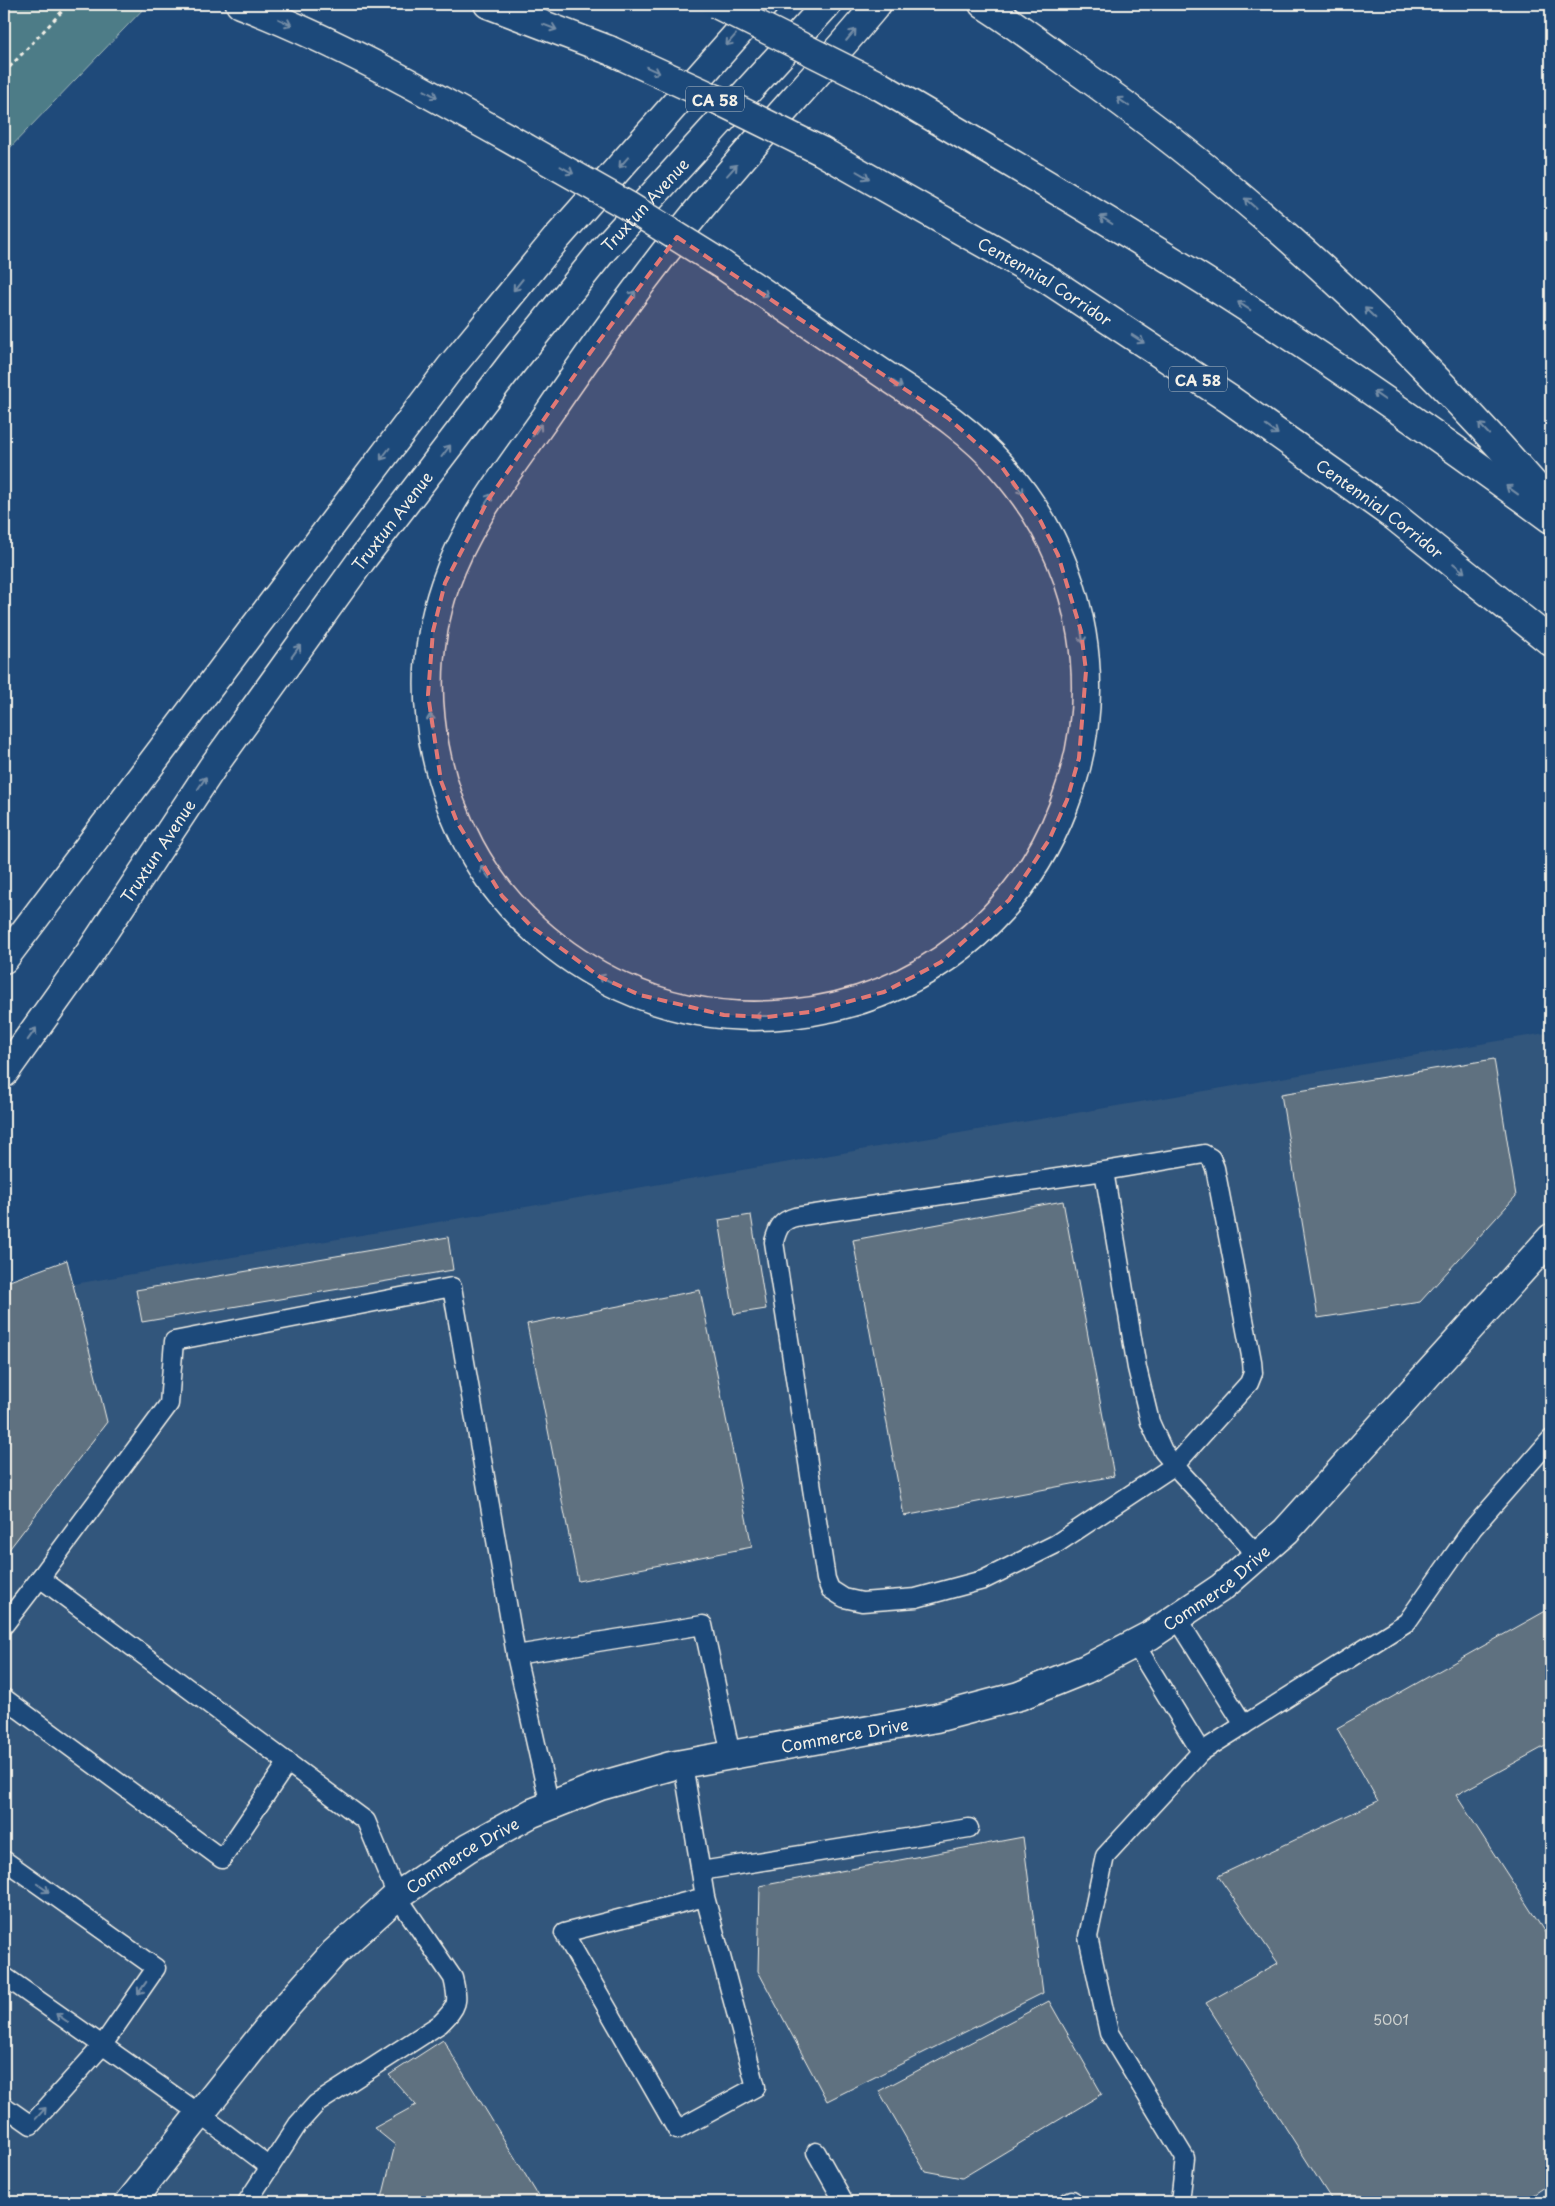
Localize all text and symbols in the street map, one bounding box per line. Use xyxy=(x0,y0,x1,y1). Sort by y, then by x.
one-way arrow xyxy=(277,18,292,28)
one-way arrow xyxy=(542,23,557,32)
one-way arrow xyxy=(845,29,857,42)
one-way arrow xyxy=(726,34,737,47)
one-way arrow xyxy=(645,66,660,75)
road number: CA 58 xyxy=(686,86,744,112)
one-way arrow xyxy=(423,90,438,99)
one-way arrow xyxy=(1116,97,1130,107)
street label: Truxtun Avenue xyxy=(595,152,694,257)
one-way arrow xyxy=(618,156,630,169)
one-way arrow xyxy=(726,164,738,177)
one-way arrow xyxy=(560,166,574,176)
one-way arrow xyxy=(856,170,870,180)
one-way arrow xyxy=(1244,198,1257,209)
one-way arrow xyxy=(1100,215,1114,225)
street label: Centennial Corridor xyxy=(974,230,1118,331)
one-way arrow xyxy=(512,279,524,292)
one-way arrow xyxy=(754,287,768,297)
one-way arrow xyxy=(626,291,636,305)
one-way arrow xyxy=(1237,301,1251,312)
one-way arrow xyxy=(1364,307,1377,319)
one-way arrow xyxy=(1130,334,1144,344)
road number: CA 58 xyxy=(1169,366,1227,392)
one-way arrow xyxy=(889,378,903,388)
one-way arrow xyxy=(1372,391,1386,401)
one-way arrow xyxy=(1478,422,1490,435)
one-way arrow xyxy=(531,423,542,437)
one-way arrow xyxy=(1265,425,1279,435)
one-way arrow xyxy=(440,445,451,458)
one-way arrow xyxy=(380,447,390,461)
street label: Centennial Corridor xyxy=(1311,453,1449,564)
street label: Truxtun Avenue xyxy=(346,465,438,575)
one-way arrow xyxy=(1013,481,1024,494)
one-way arrow xyxy=(1505,485,1519,495)
one-way arrow xyxy=(483,493,494,507)
one-way arrow xyxy=(1452,562,1465,573)
one-way arrow xyxy=(1077,628,1087,644)
one-way arrow xyxy=(291,644,301,658)
one-way arrow xyxy=(426,714,435,730)
one-way arrow xyxy=(197,777,207,791)
street label: Truxtun Avenue xyxy=(114,794,201,907)
one-way arrow xyxy=(480,866,491,879)
one-way arrow xyxy=(598,974,613,984)
one-way arrow xyxy=(754,1011,770,1021)
one-way arrow xyxy=(27,1027,37,1041)
street label: Commerce Drive xyxy=(1158,1539,1275,1636)
street label: Commerce Drive xyxy=(779,1711,910,1758)
street label: Commerce Drive xyxy=(401,1811,523,1899)
one-way arrow xyxy=(36,1883,50,1893)
one-way arrow xyxy=(137,1981,147,1995)
house number: 5001 xyxy=(1373,2009,1409,2030)
one-way arrow xyxy=(56,2013,70,2023)
one-way arrow xyxy=(35,2107,47,2120)

